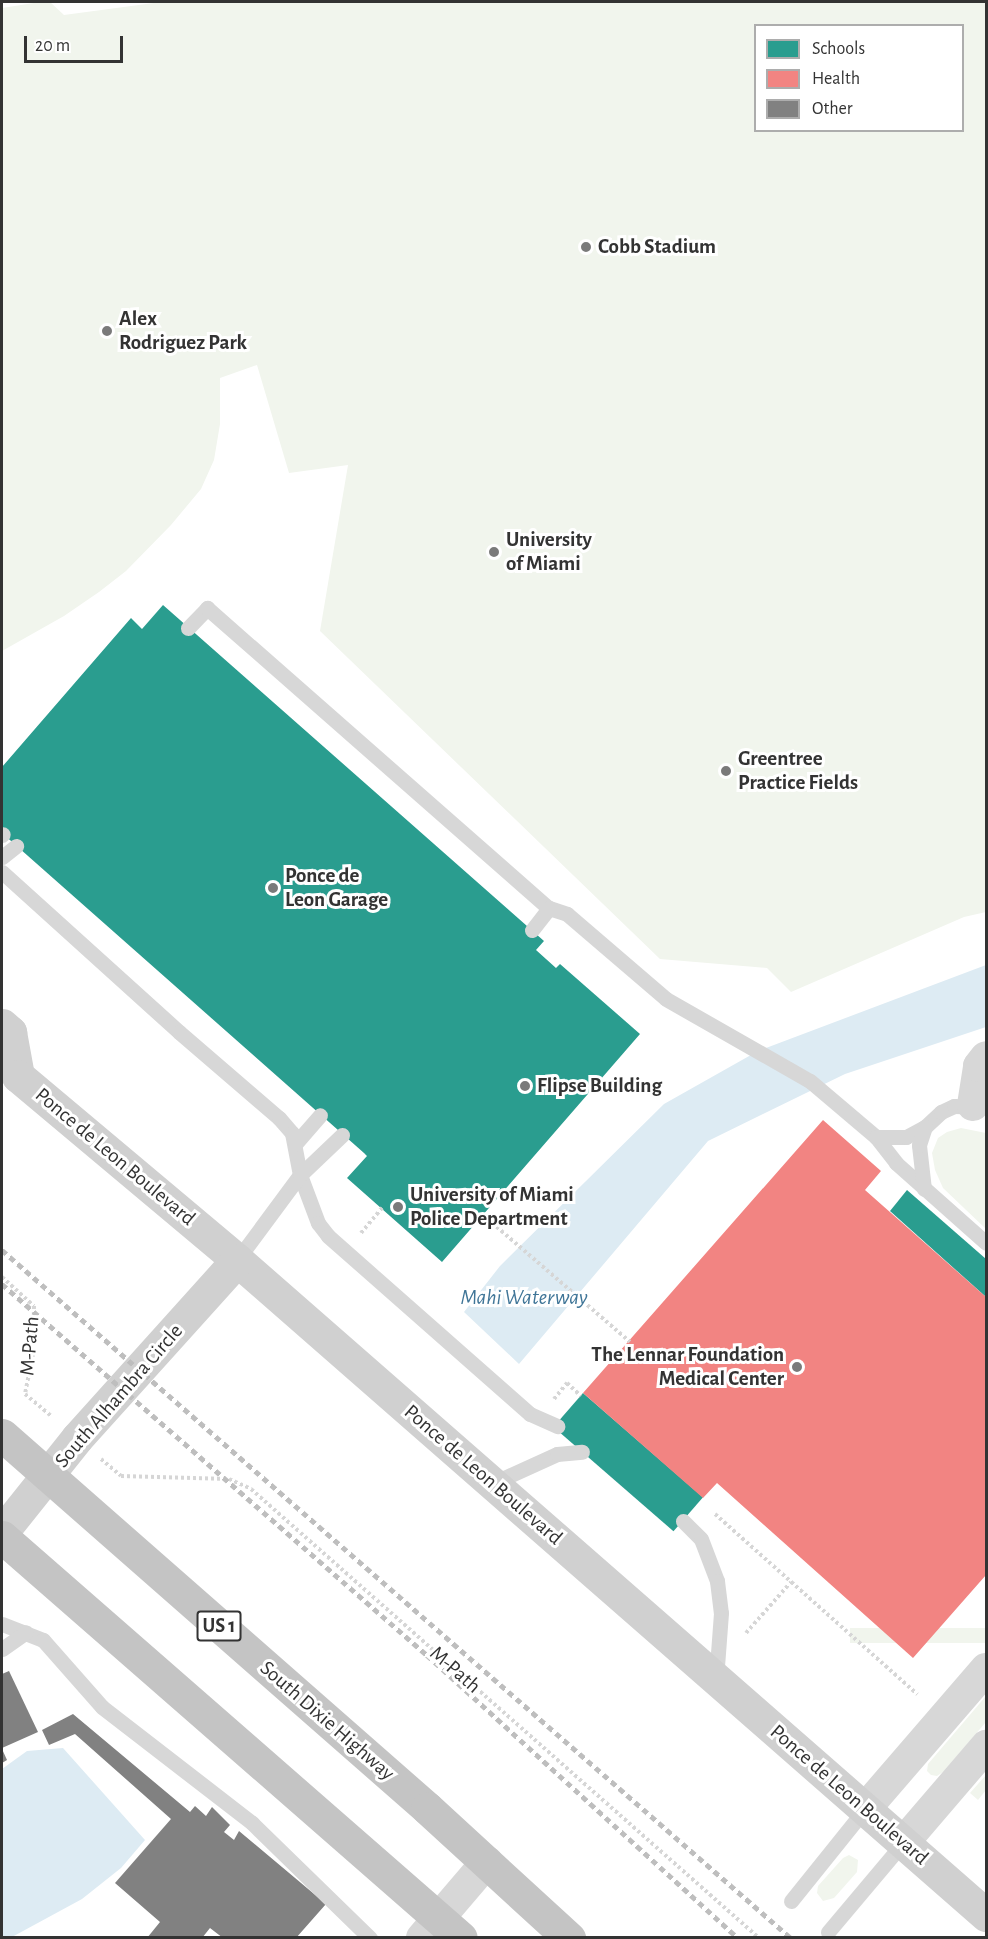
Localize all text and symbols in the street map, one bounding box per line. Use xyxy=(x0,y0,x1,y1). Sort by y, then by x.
scale bar xyxy=(27,24,126,62)
legend xyxy=(754,24,964,132)
text: 20 m xyxy=(35,37,70,55)
text: Schools xyxy=(812,40,865,58)
text: Health xyxy=(812,70,860,88)
text: Other xyxy=(812,100,853,118)
place label: Cobb Stadium xyxy=(598,234,716,260)
marker: Cobb Stadium xyxy=(579,240,593,254)
place label: Alex Rodriguez Park xyxy=(119,306,247,356)
marker: Alex Rodriguez Park xyxy=(100,324,114,338)
place label: University of Miami xyxy=(506,527,592,577)
marker: University of Miami xyxy=(487,545,501,559)
place label: Greentree Practice Fields xyxy=(738,746,858,796)
marker: Greentree Practice Fields xyxy=(719,764,733,778)
place label: Ponce de Leon Garage xyxy=(285,863,388,913)
marker: Ponce de Leon Garage xyxy=(266,881,280,895)
place label: Flipse Building xyxy=(537,1073,662,1099)
marker: Flipse Building xyxy=(518,1079,532,1093)
street label: Ponce de Leon Boulevard xyxy=(30,1083,200,1231)
place label: University of Miami Police Department xyxy=(410,1182,574,1232)
marker: University of Miami Police Department xyxy=(391,1200,405,1214)
water label: Mahi Waterway xyxy=(460,1285,588,1311)
street label: M-Path xyxy=(15,1315,45,1377)
street label: South Alhambra Circle xyxy=(50,1319,188,1473)
place label: The Lennar Foundation Medical Center xyxy=(591,1342,784,1392)
marker: The Lennar Foundation Medical Center xyxy=(788,1358,806,1376)
street label: Ponce de Leon Boulevard xyxy=(399,1399,567,1551)
road number: US 1 xyxy=(196,1609,242,1643)
street label: M-Path xyxy=(424,1641,486,1699)
street label: South Dixie Highway xyxy=(255,1656,399,1786)
street label: Ponce de Leon Boulevard xyxy=(765,1719,933,1871)

